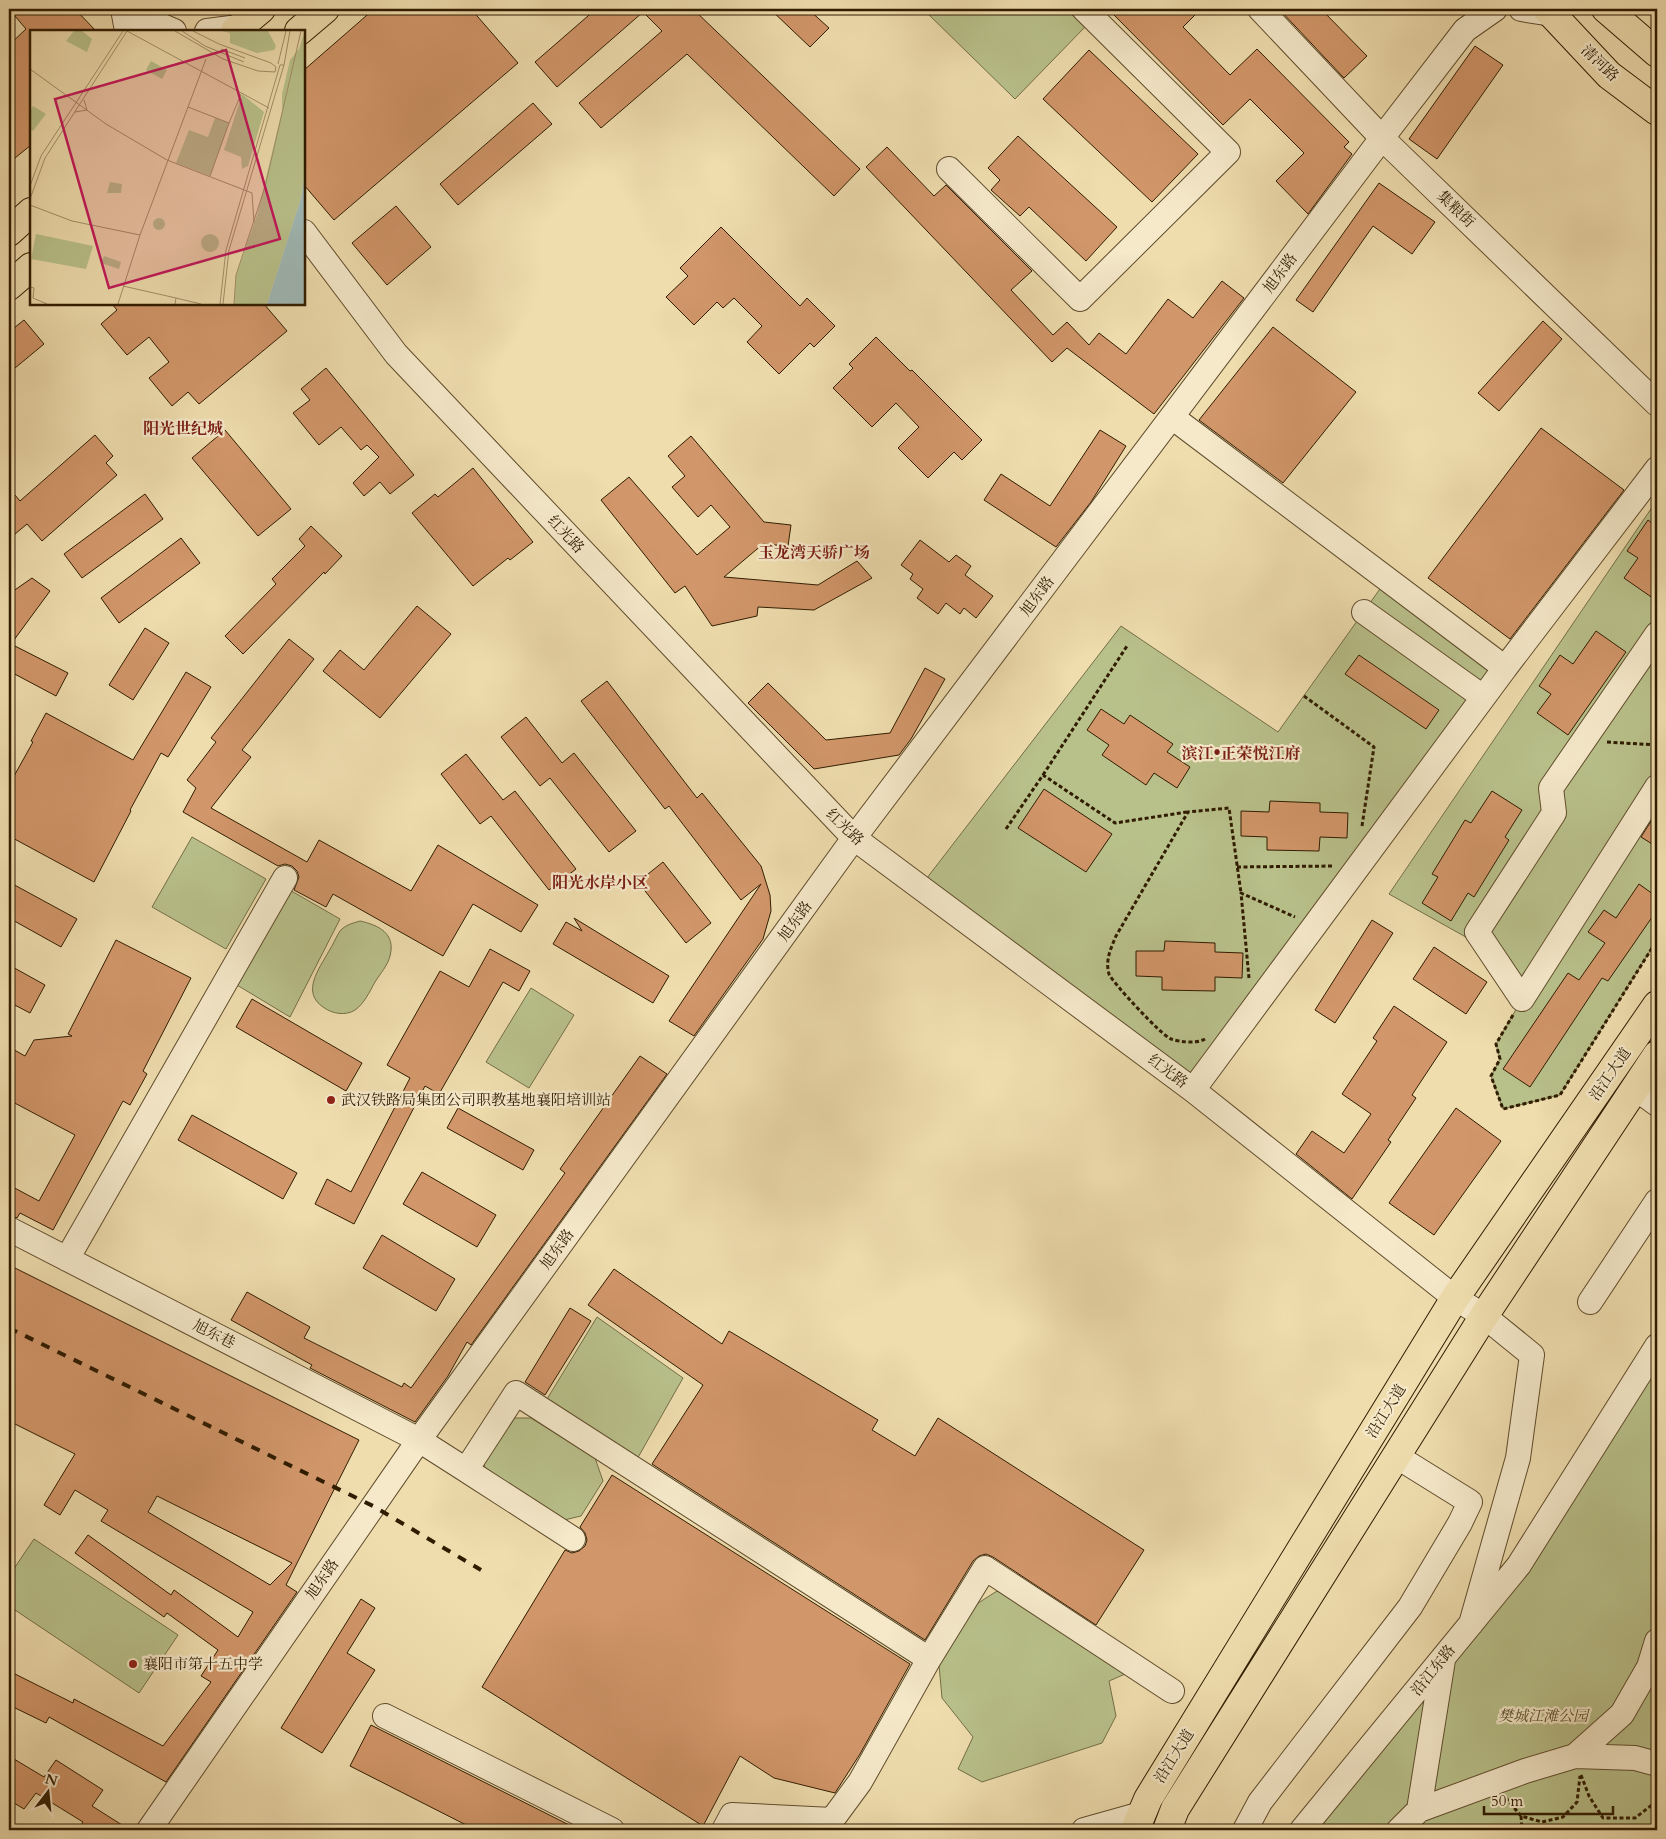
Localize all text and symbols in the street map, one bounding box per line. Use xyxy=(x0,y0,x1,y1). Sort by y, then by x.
inset map xyxy=(30,30,305,305)
street label: 清河路 xyxy=(1577,40,1623,86)
street label: 集粮街 xyxy=(1433,186,1479,232)
street label: 旭东路 xyxy=(1258,249,1302,297)
district label: 阳光世纪城 xyxy=(143,418,223,440)
street label: 红光路 xyxy=(543,511,589,557)
district label: 玉龙湾天骄广场 xyxy=(758,542,870,564)
street label: 旭东路 xyxy=(1015,572,1059,620)
district label: 滨江•正荣悦江府 xyxy=(1181,743,1301,765)
street label: 红光路 xyxy=(822,804,868,850)
district label: 阳光水岸小区 xyxy=(552,872,648,894)
street label: 旭东路 xyxy=(774,897,816,945)
street label: 沿江大道 xyxy=(1585,1044,1635,1104)
street label: 红光路 xyxy=(1144,1049,1192,1093)
place label: 武汉铁路局集团公司职教基地襄阳培训站 xyxy=(341,1090,611,1110)
marker: 武汉铁路局集团公司职教基地襄阳培训站 xyxy=(325,1094,337,1106)
street label: 旭东路 xyxy=(536,1225,578,1273)
street label: 旭东巷 xyxy=(189,1315,239,1353)
street label: 沿江大道 xyxy=(1362,1380,1410,1442)
street label: 旭东路 xyxy=(301,1555,343,1603)
street label: 沿江东路 xyxy=(1406,1640,1460,1700)
place label: 襄阳市第十五中学 xyxy=(143,1654,263,1674)
marker: 襄阳市第十五中学 xyxy=(127,1658,139,1670)
park label: 樊城江滩公园 xyxy=(1498,1706,1590,1726)
street label: 沿江大道 xyxy=(1150,1725,1198,1787)
north arrow xyxy=(22,1766,72,1816)
text: N xyxy=(43,1769,60,1791)
scale bar xyxy=(1484,1784,1612,1816)
text: 50 m xyxy=(1491,1791,1523,1811)

